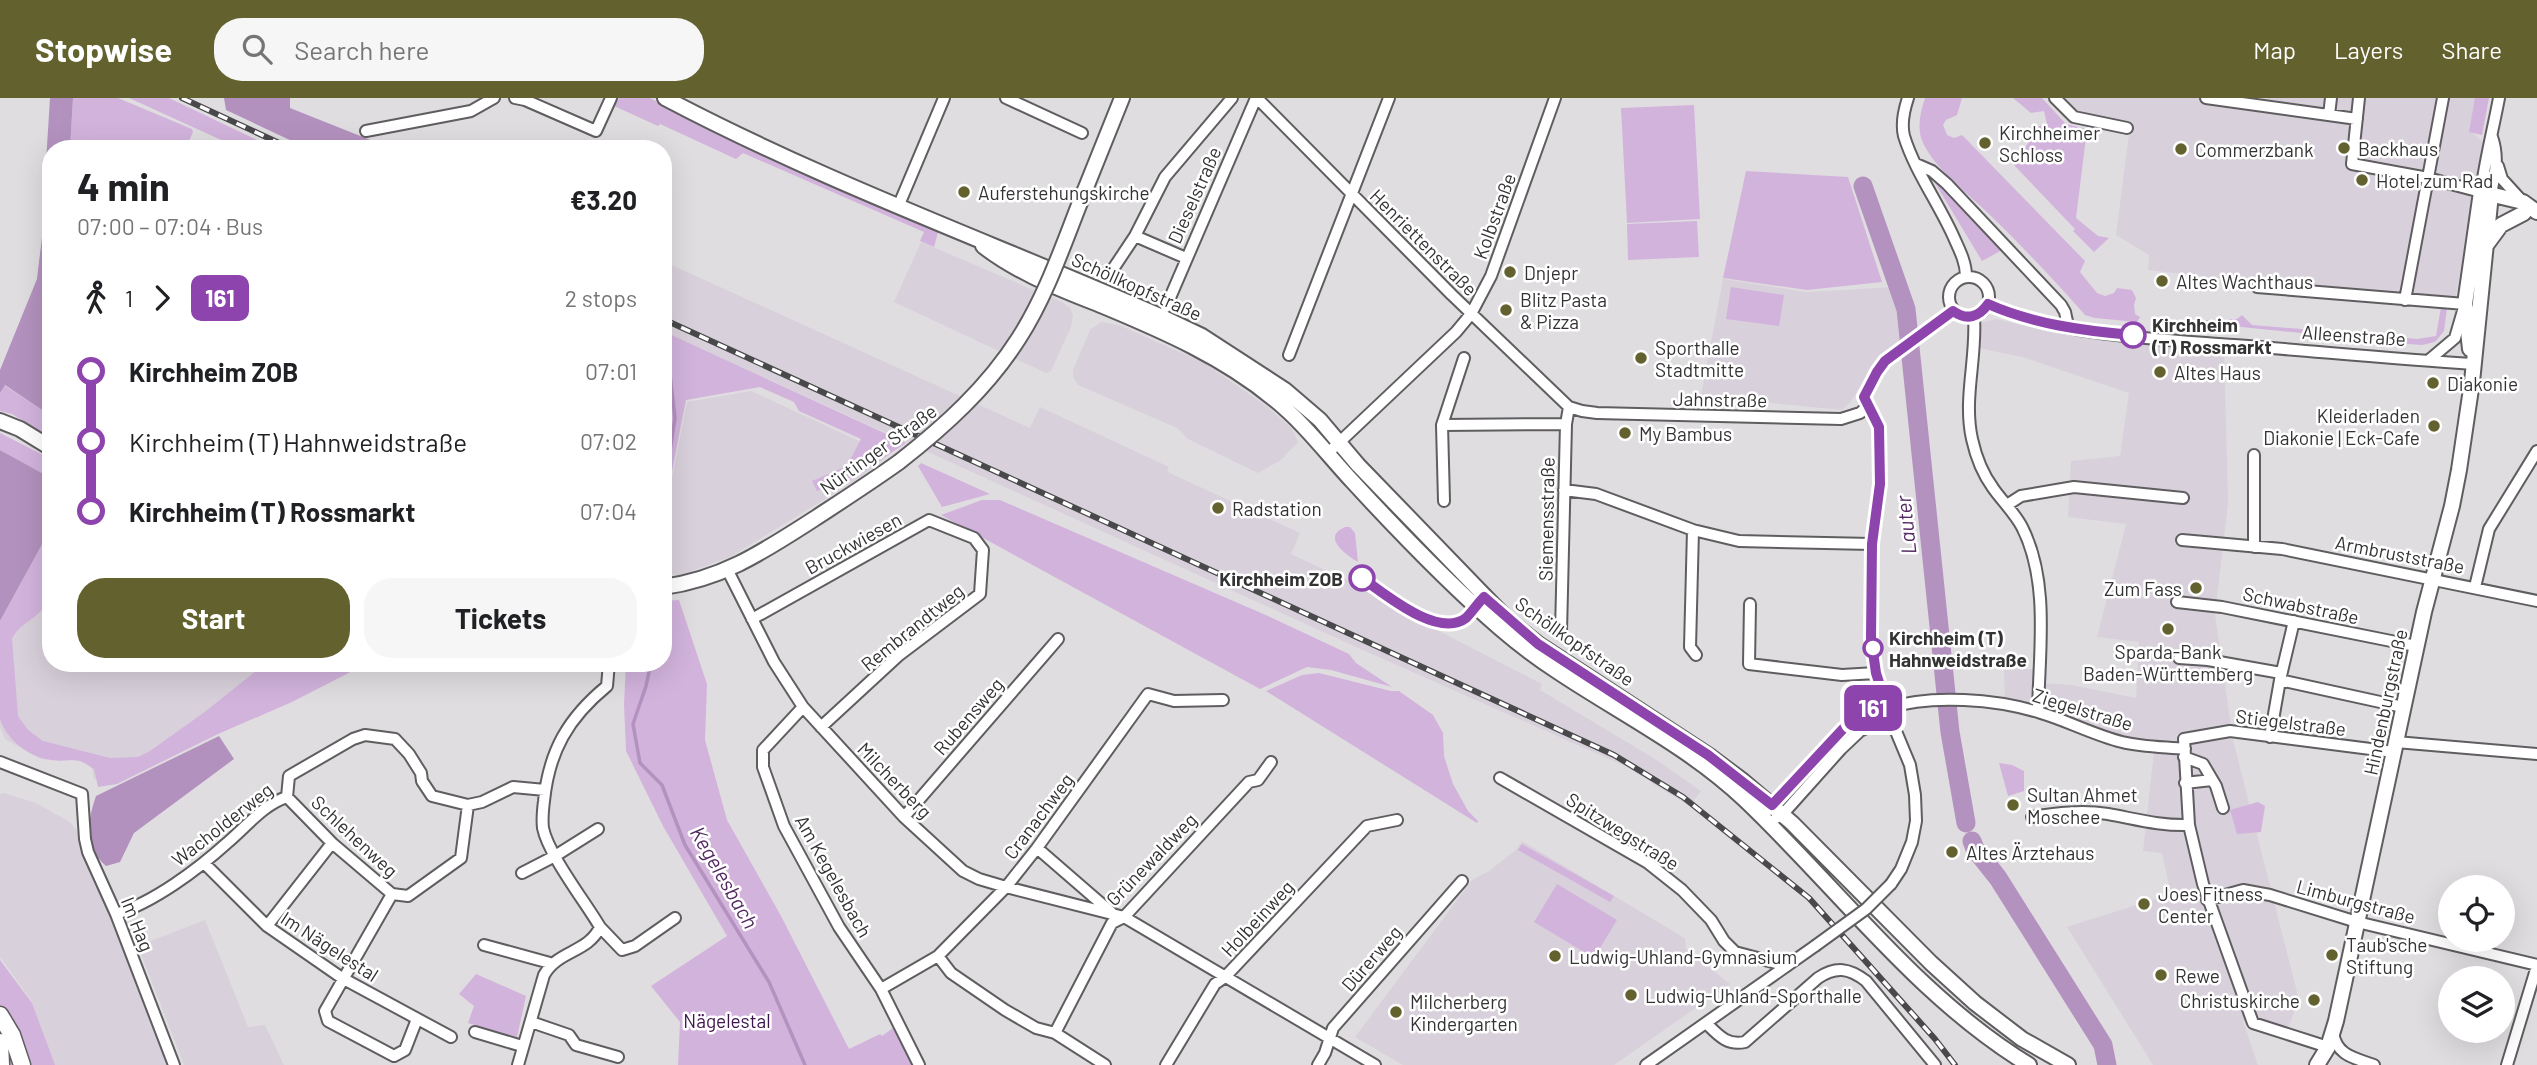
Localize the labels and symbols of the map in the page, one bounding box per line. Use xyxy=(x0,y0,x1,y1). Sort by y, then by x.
place label: Kirchheimer Schloss xyxy=(1999,121,2100,166)
marker: Kirchheimer Schloss xyxy=(1977,135,1993,151)
place label: Backhaus xyxy=(2358,137,2438,160)
place label: Commerzbank xyxy=(2195,138,2314,161)
marker: Backhaus xyxy=(2336,140,2352,156)
marker: Commerzbank xyxy=(2173,141,2189,157)
street label: Dieselstraße xyxy=(1162,143,1226,247)
place label: Hotel zum Rad xyxy=(2376,169,2493,192)
street label: Kolbstraße xyxy=(1468,170,1520,262)
marker: Hotel zum Rad xyxy=(2354,172,2370,188)
place label: Auferstehungskirche xyxy=(978,181,1150,204)
marker: Auferstehungskirche xyxy=(956,184,972,200)
street label: Henriettenstraße xyxy=(1366,184,1482,300)
street label: Schöllkopfstraße xyxy=(1068,247,1206,325)
place label: Dnjepr xyxy=(1524,261,1578,284)
marker: Dnjepr xyxy=(1502,264,1518,280)
place label: Altes Wachthaus xyxy=(2176,270,2313,293)
marker: Altes Wachthaus xyxy=(2154,273,2170,289)
place label: Blitz Pasta & Pizza xyxy=(1520,288,1607,333)
marker: Blitz Pasta & Pizza xyxy=(1498,302,1514,318)
place label: Kirchheim (T) Rossmarkt xyxy=(2151,313,2272,358)
street label: Alleenstraße xyxy=(2301,320,2407,350)
marker: Kirchheim (T) Rossmarkt xyxy=(2120,322,2146,348)
place label: Sporthalle Stadtmitte xyxy=(1655,336,1744,381)
marker: Sporthalle Stadtmitte xyxy=(1633,350,1649,366)
place label: Altes Haus xyxy=(2174,361,2261,384)
marker: Altes Haus xyxy=(2152,364,2168,380)
place label: Diakonie xyxy=(2447,372,2518,395)
marker: Diakonie xyxy=(2425,375,2441,391)
street label: Jahnstraße xyxy=(1673,387,1767,411)
street label: Nürtinger Straße xyxy=(815,399,941,499)
place label: Kleiderladen Diakonie | Eck-Cafe xyxy=(2263,404,2420,449)
marker: Kleiderladen Diakonie | Eck-Cafe xyxy=(2426,418,2442,434)
place label: My Bambus xyxy=(1639,422,1732,445)
marker: My Bambus xyxy=(1617,425,1633,441)
street label: Siemensstraße xyxy=(1533,457,1559,581)
water label: Lauter xyxy=(1889,494,1921,556)
place label: Radstation xyxy=(1232,497,1322,520)
marker: Radstation xyxy=(1210,500,1226,516)
street label: Bruckwiesen xyxy=(801,507,905,579)
street label: Armbruststraße xyxy=(2334,530,2466,578)
marker: Kirchheim ZOB xyxy=(1349,565,1375,591)
place label: Kirchheim ZOB xyxy=(1219,567,1343,590)
place label: Zum Fass xyxy=(2104,577,2182,600)
street label: Rembrandtweg xyxy=(856,579,968,675)
marker: Zum Fass xyxy=(2188,580,2204,596)
street label: Schwabstraße xyxy=(2241,581,2361,629)
street label: Schöllkopfstraße xyxy=(1511,591,1639,691)
marker: Sparda-Bank Baden-Württemberg xyxy=(2160,621,2176,637)
place label: Kirchheim (T) Hahnweidstraße xyxy=(1889,626,2027,671)
street label: Hindenburgstraße xyxy=(2358,627,2412,777)
marker: Kirchheim (T) Hahnweidstraße xyxy=(1863,638,1883,658)
place label: Sparda-Bank Baden-Württemberg xyxy=(2083,640,2253,685)
street label: Rubensweg xyxy=(928,673,1008,759)
street label: Ziegelstraße xyxy=(2030,683,2136,735)
line badge: 161 xyxy=(1833,685,1913,731)
street label: Stiegelstraße xyxy=(2235,704,2347,740)
street label: Milcherberg xyxy=(853,737,937,823)
street label: Cranachweg xyxy=(998,768,1078,864)
street label: Wacholderweg xyxy=(167,777,277,871)
place label: Sultan Ahmet Moschee xyxy=(2027,783,2138,828)
street label: Spitzwegstraße xyxy=(1562,787,1684,875)
street label: Schlehenweg xyxy=(307,790,403,882)
marker: Sultan Ahmet Moschee xyxy=(2005,797,2021,813)
street label: Grünewaldweg xyxy=(1101,808,1201,910)
street label: Am Kegelesbach xyxy=(791,811,877,941)
water label: Kegelesbach xyxy=(686,822,764,932)
place label: Altes Ärztehaus xyxy=(1966,841,2094,864)
marker: Altes Ärztehaus xyxy=(1944,844,1960,860)
street label: Limburgstraße xyxy=(2294,874,2418,928)
street label: Holbeinweg xyxy=(1216,875,1298,961)
place label: Joes Fitness Center xyxy=(2158,882,2263,927)
street label: Im Hag xyxy=(117,893,159,955)
marker: Joes Fitness Center xyxy=(2136,896,2152,912)
street label: Im Nägelestal xyxy=(277,906,383,986)
street label: Dürerweg xyxy=(1336,920,1406,996)
place label: Taub'sche Stiftung xyxy=(2346,933,2428,978)
place label: Ludwig-Uhland-Gymnasium xyxy=(1569,945,1797,968)
marker: Taub'sche Stiftung xyxy=(2324,947,2340,963)
marker: Ludwig-Uhland-Gymnasium xyxy=(1547,948,1563,964)
place label: Rewe xyxy=(2175,964,2220,987)
marker: Rewe xyxy=(2153,967,2169,983)
place label: Ludwig-Uhland-Sporthalle xyxy=(1645,984,1862,1007)
marker: Ludwig-Uhland-Sporthalle xyxy=(1623,987,1639,1003)
place label: Christuskirche xyxy=(2180,989,2300,1012)
place label: Milcherberg Kindergarten xyxy=(1410,990,1518,1035)
marker: Christuskirche xyxy=(2306,992,2322,1008)
marker: Milcherberg Kindergarten xyxy=(1388,1004,1404,1020)
park label: Nägelestal xyxy=(683,1009,771,1032)

